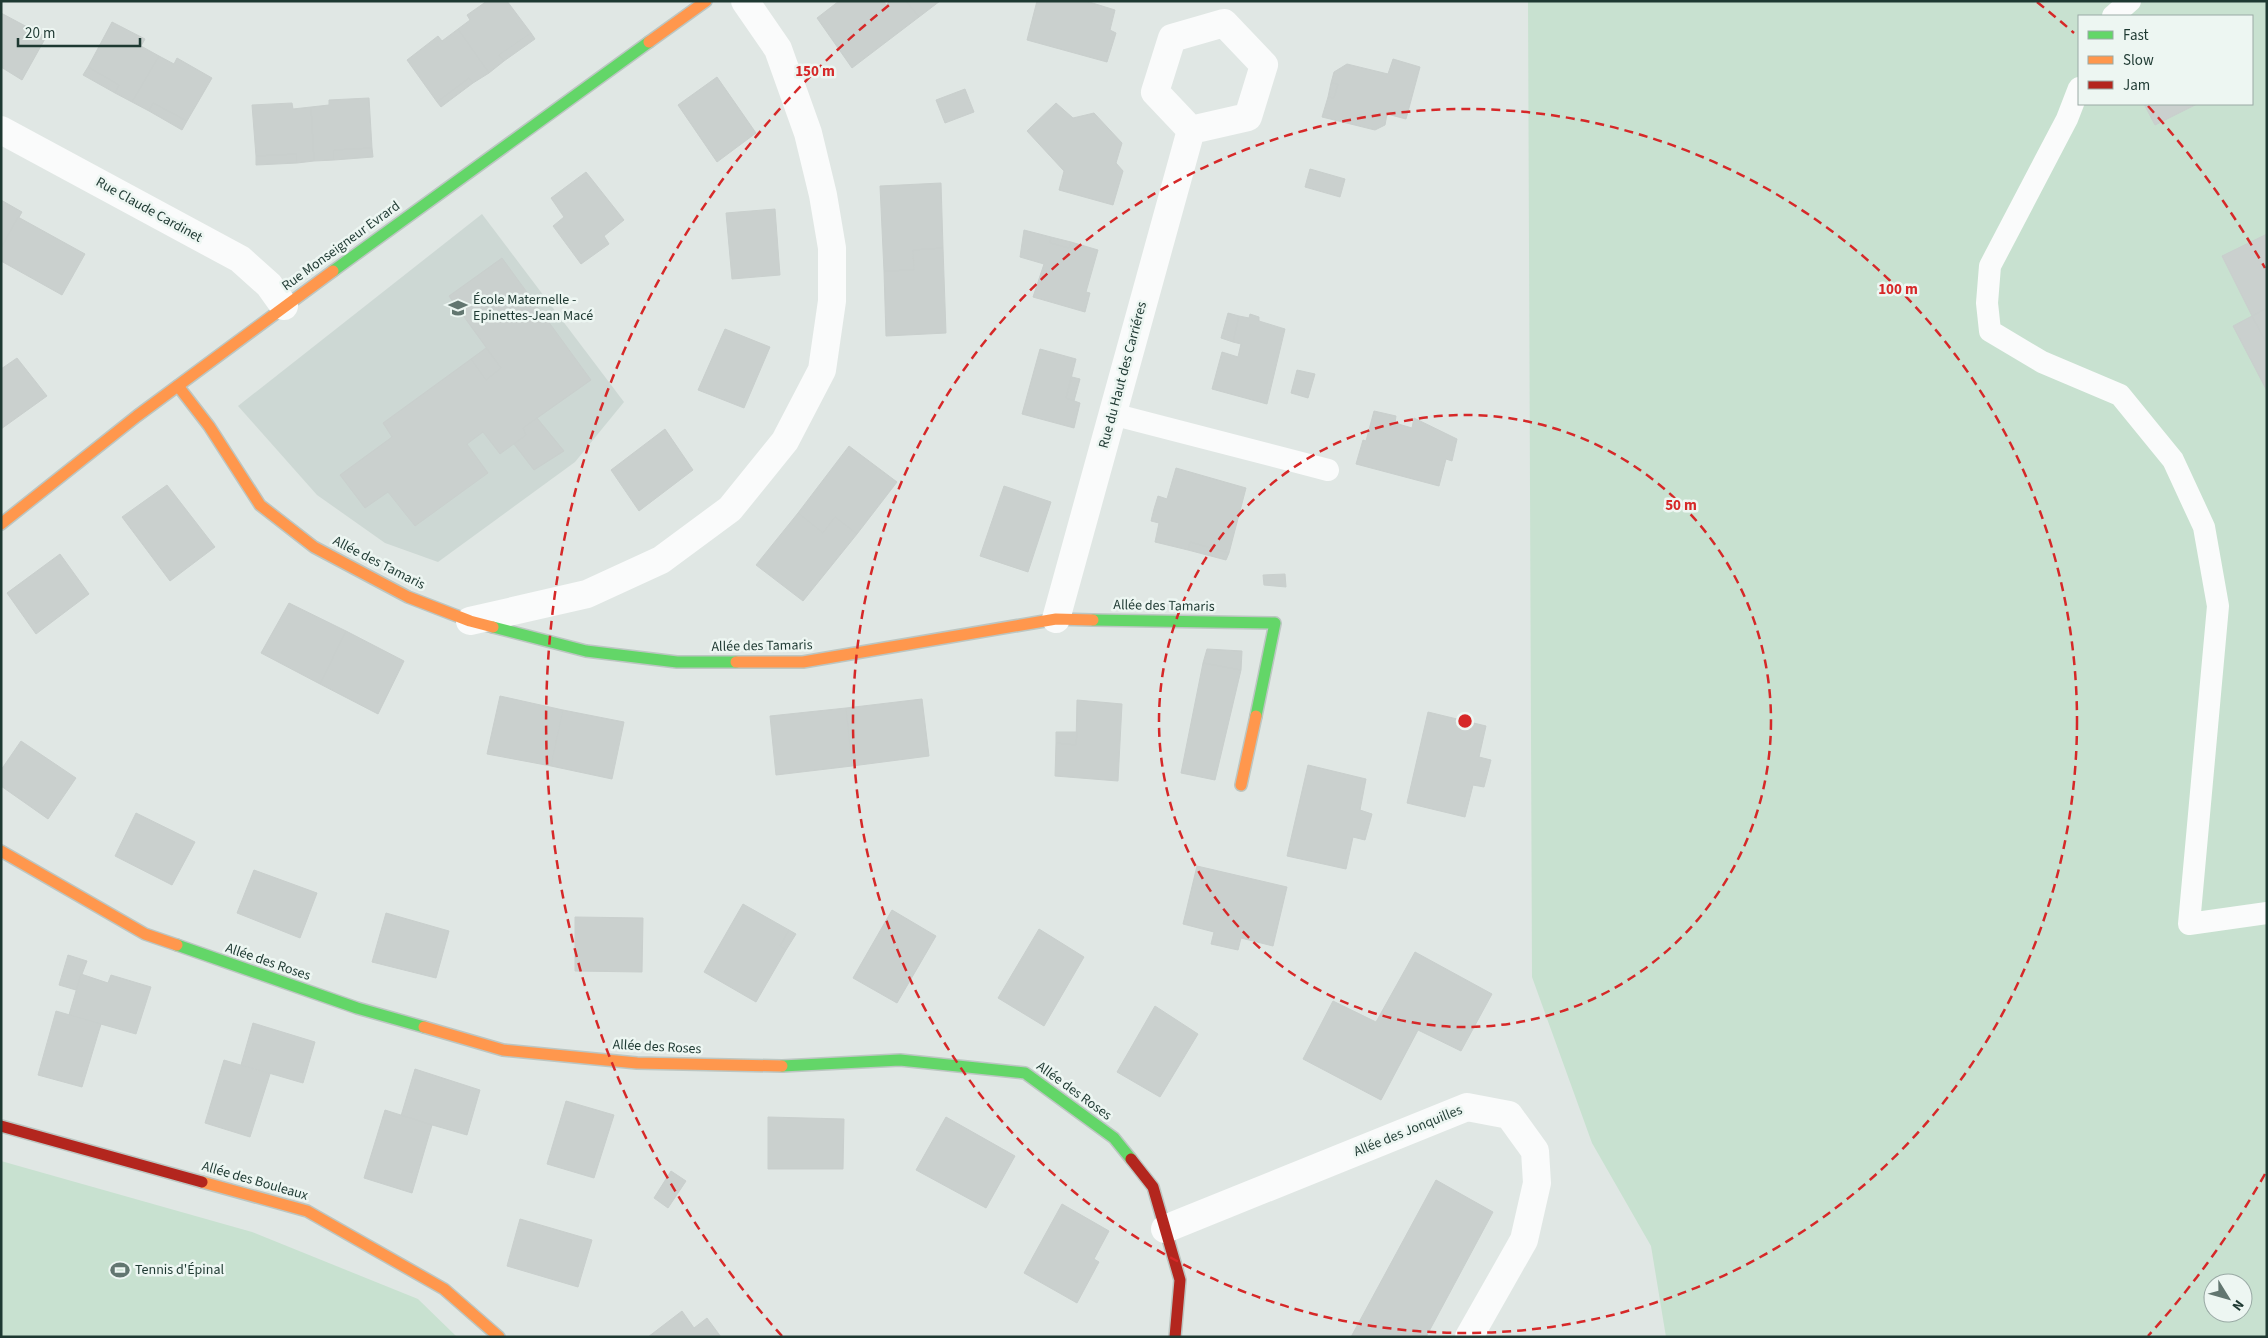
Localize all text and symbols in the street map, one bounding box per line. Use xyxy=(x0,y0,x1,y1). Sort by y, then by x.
scale bar xyxy=(18,15,140,47)
legend xyxy=(2078,15,2253,105)
text: 20 m xyxy=(25,23,55,44)
text: Fast xyxy=(2123,25,2149,46)
text: Slow xyxy=(2123,50,2154,71)
text: 150 m xyxy=(795,61,835,82)
text: Jam xyxy=(2123,75,2150,96)
street label: Rue Claude Cardinet xyxy=(92,172,206,248)
street label: Rue Monseigneur Evrard xyxy=(278,196,404,296)
text: 100 m xyxy=(1878,279,1918,300)
place label: École Maternelle - Epinettes-Jean Macé xyxy=(473,290,593,326)
school or university icon: École Maternelle - Epinettes-Jean Macé xyxy=(447,297,469,319)
street label: Rue du Haut des Carriéres xyxy=(1094,299,1152,450)
text: 50 m xyxy=(1665,495,1697,516)
street label: Allée des Tamaris xyxy=(329,531,429,595)
street label: Allée des Tamaris xyxy=(1113,595,1215,617)
street label: Allée des Tamaris xyxy=(711,635,813,657)
centre of rings xyxy=(1456,712,1474,730)
street label: Allée des Roses xyxy=(223,938,313,986)
street label: Allée des Roses xyxy=(612,1035,702,1059)
street label: Allée des Roses xyxy=(1032,1057,1116,1125)
street label: Allée des Jonquilles xyxy=(1351,1100,1465,1162)
street label: Allée des Bouleaux xyxy=(200,1156,311,1206)
sports icon: Tennis d'Épinal xyxy=(109,1259,131,1281)
place label: Tennis d'Épinal xyxy=(135,1260,225,1280)
north arrow xyxy=(2203,1273,2253,1323)
text: N xyxy=(2227,1295,2248,1315)

